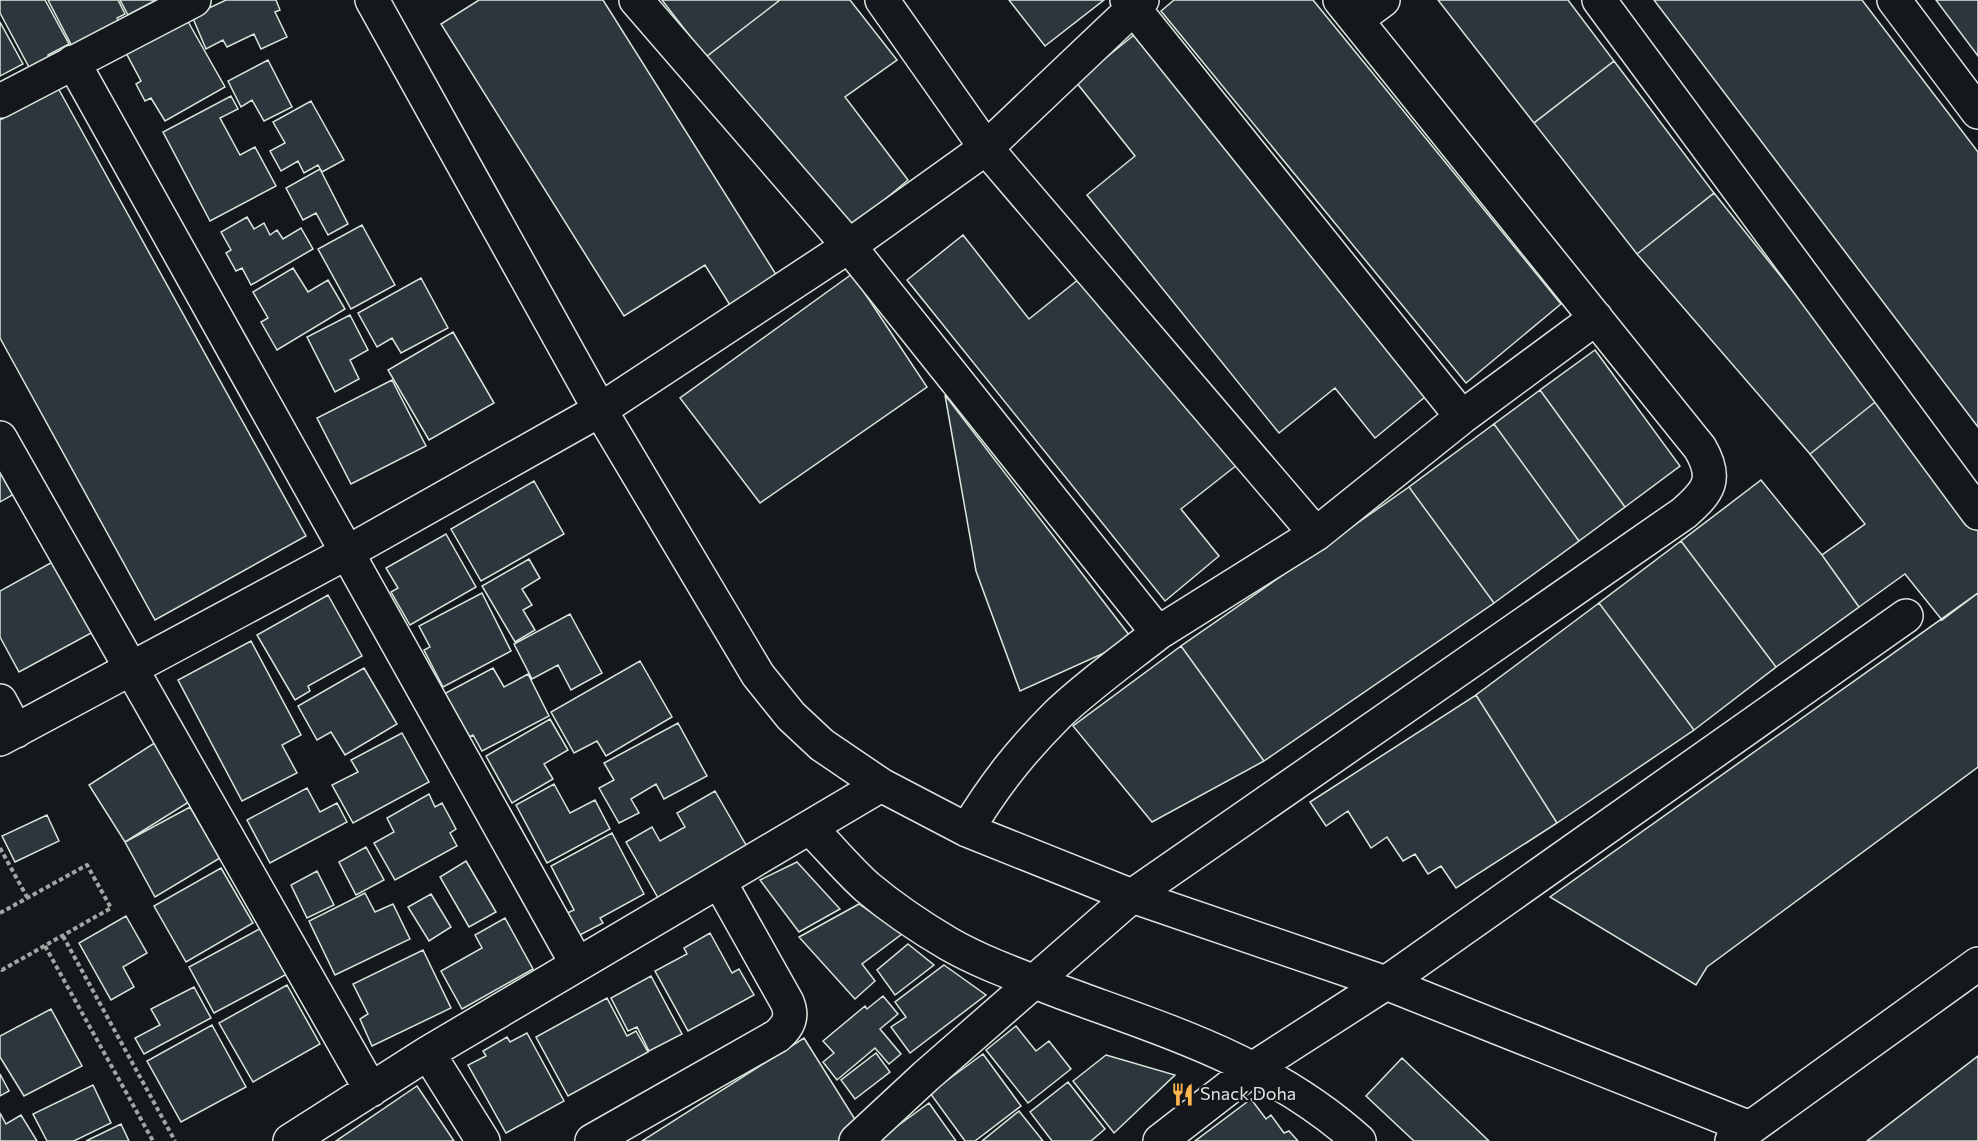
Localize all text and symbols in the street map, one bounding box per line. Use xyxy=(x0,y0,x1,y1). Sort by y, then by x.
restaurant icon: Snack Doha xyxy=(1169,1081,1195,1107)
place label: Snack Doha xyxy=(1200,1082,1296,1104)

